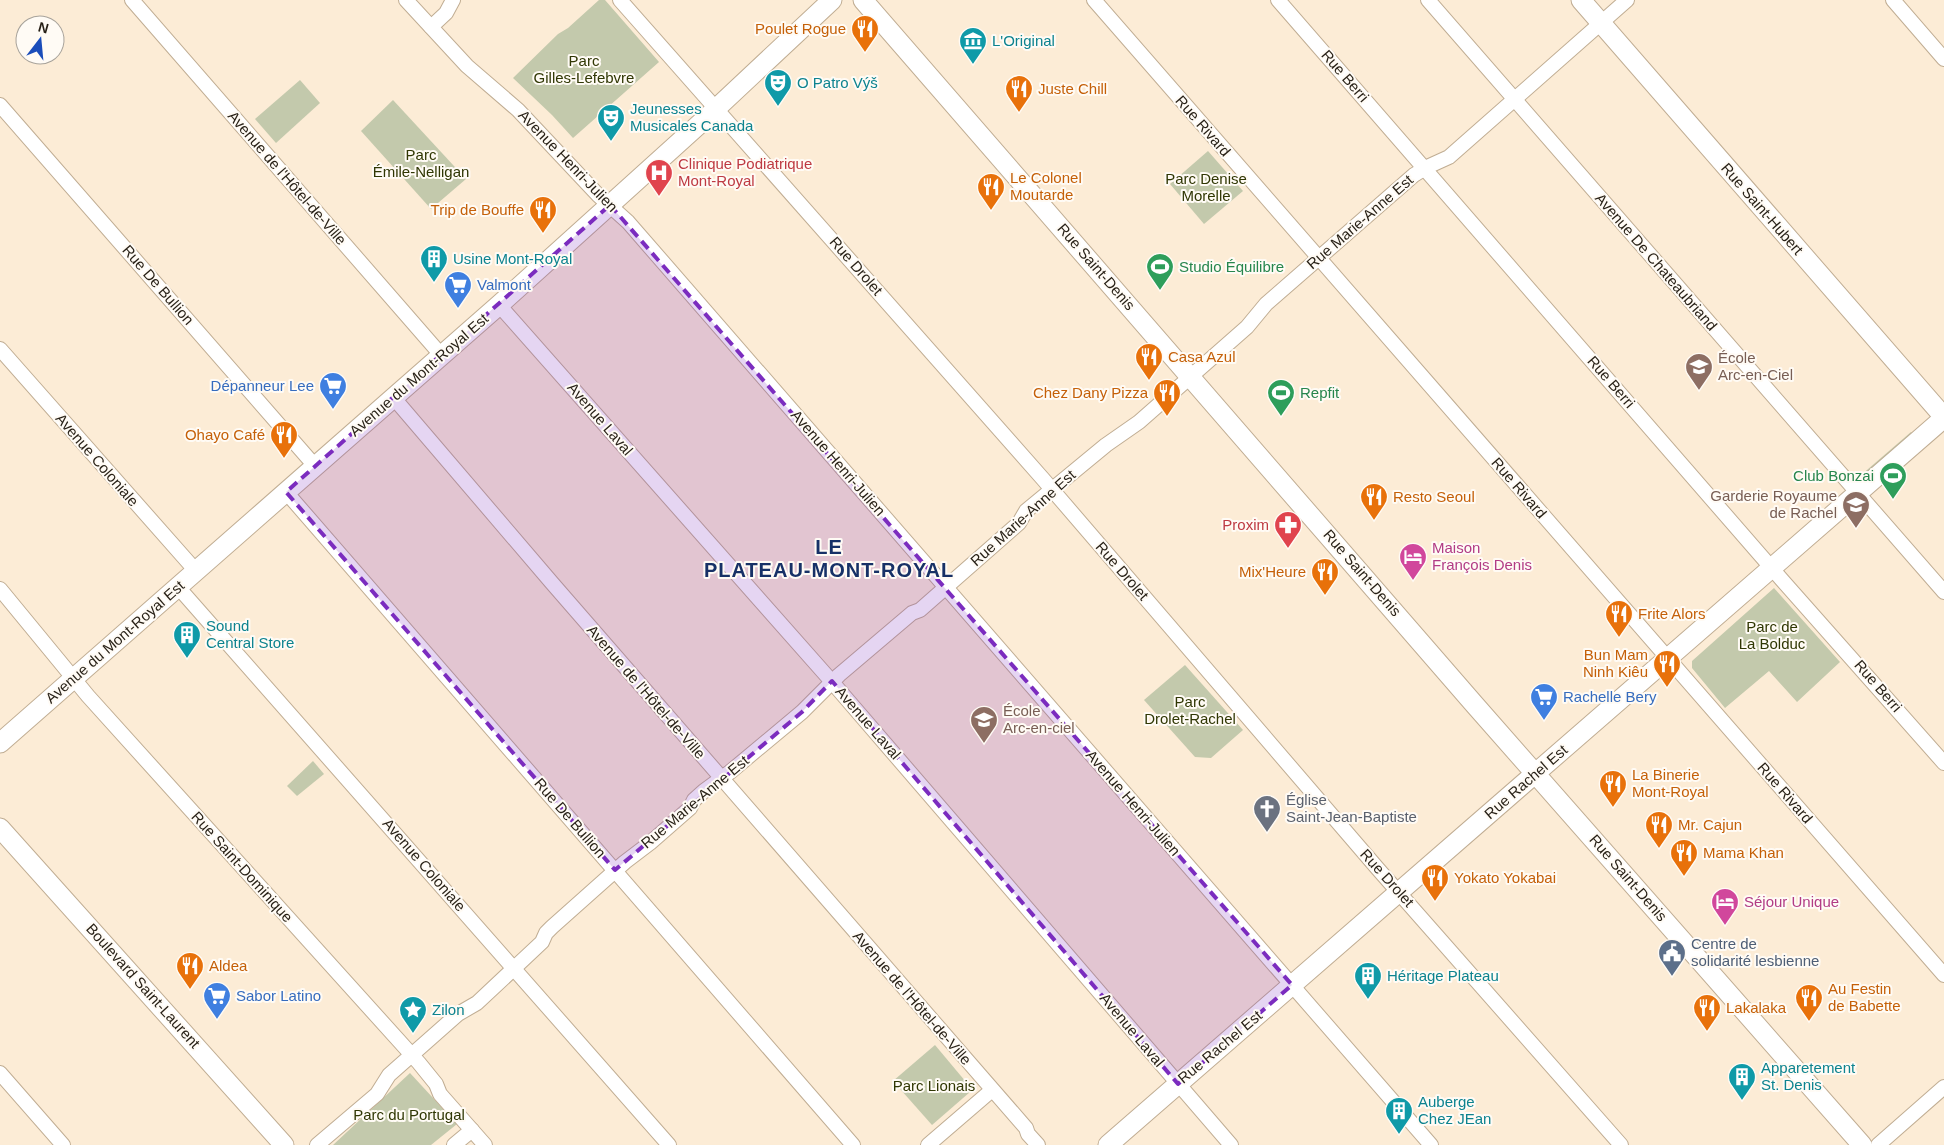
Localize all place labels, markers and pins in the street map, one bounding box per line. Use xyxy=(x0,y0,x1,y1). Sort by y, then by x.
restaurant icon: Poulet Rogue xyxy=(850,14,880,53)
place label: Poulet Rogue xyxy=(755,20,846,37)
museum icon: L'Original xyxy=(958,26,988,65)
place label: L'Original xyxy=(992,32,1055,49)
theatre icon: O Patro Výš xyxy=(763,68,793,107)
place label: O Patro Výš xyxy=(797,74,878,91)
restaurant icon: Juste Chill xyxy=(1004,74,1034,113)
place label: Juste Chill xyxy=(1038,80,1107,97)
place label: Jeunesses Musicales Canada xyxy=(630,100,754,134)
theatre icon: Jeunesses Musicales Canada xyxy=(596,103,626,142)
place label: Clinique Podiatrique Mont-Royal xyxy=(678,155,812,189)
hospital icon: Clinique Podiatrique Mont-Royal xyxy=(644,158,674,197)
place label: Le Colonel Moutarde xyxy=(1010,169,1082,203)
restaurant icon: Le Colonel Moutarde xyxy=(976,172,1006,211)
restaurant icon: Trip de Bouffe xyxy=(528,195,558,234)
place label: Trip de Bouffe xyxy=(431,201,524,218)
building icon: Usine Mont-Royal xyxy=(419,244,449,283)
place label: Usine Mont-Royal xyxy=(453,250,572,267)
sports icon: Studio Équilibre xyxy=(1145,252,1175,291)
place label: Studio Équilibre xyxy=(1179,258,1284,275)
supermarket icon: Valmont xyxy=(443,270,473,309)
place label: Valmont xyxy=(477,276,532,293)
restaurant icon: Casa Azul xyxy=(1134,342,1164,381)
place label: Casa Azul xyxy=(1168,348,1236,365)
place label: École Arc-en-Ciel xyxy=(1718,349,1793,383)
school or university icon: École Arc-en-Ciel xyxy=(1684,352,1714,391)
supermarket icon: Dépanneur Lee xyxy=(318,371,348,410)
place label: Dépanneur Lee xyxy=(211,377,314,394)
restaurant icon: Chez Dany Pizza xyxy=(1152,378,1182,417)
sports icon: Repfit xyxy=(1266,378,1296,417)
place label: Chez Dany Pizza xyxy=(1033,384,1149,401)
place label: Repfit xyxy=(1300,384,1340,401)
restaurant icon: Ohayo Café xyxy=(269,420,299,459)
place label: Ohayo Café xyxy=(185,426,265,443)
sports icon: Club Bonzai xyxy=(1878,461,1908,500)
place label: Club Bonzai xyxy=(1793,467,1874,484)
restaurant icon: Resto Seoul xyxy=(1359,482,1389,521)
place label: Garderie Royaume de Rachel xyxy=(1710,487,1837,521)
place label: Resto Seoul xyxy=(1393,488,1475,505)
school or university icon: Garderie Royaume de Rachel xyxy=(1841,490,1871,529)
pharmacy icon: Proxim xyxy=(1273,510,1303,549)
place label: Proxim xyxy=(1222,516,1269,533)
place label: Maison François Denis xyxy=(1432,539,1532,573)
hotel icon: Maison François Denis xyxy=(1398,542,1428,581)
restaurant icon: Mix'Heure xyxy=(1310,557,1340,596)
place label: Mix'Heure xyxy=(1239,563,1306,580)
restaurant icon: Frite Alors xyxy=(1604,599,1634,638)
place label: Frite Alors xyxy=(1638,605,1706,622)
place label: Sound Central Store xyxy=(206,617,294,651)
building icon: Sound Central Store xyxy=(172,620,202,659)
place label: Bun Mam Ninh Kiêu xyxy=(1583,646,1648,680)
restaurant icon: Bun Mam Ninh Kiêu xyxy=(1652,649,1682,688)
supermarket icon: Rachelle Bery xyxy=(1529,682,1559,721)
place label: Rachelle Bery xyxy=(1563,688,1657,705)
place label: École Arc-en-ciel xyxy=(1003,702,1075,736)
school or university icon: École Arc-en-ciel xyxy=(969,705,999,744)
place label: La Binerie Mont-Royal xyxy=(1632,766,1709,800)
restaurant icon: La Binerie Mont-Royal xyxy=(1598,769,1628,808)
place label: Église Saint-Jean-Baptiste xyxy=(1286,791,1417,825)
church icon: Église Saint-Jean-Baptiste xyxy=(1252,794,1282,833)
restaurant icon: Mr. Cajun xyxy=(1644,810,1674,849)
place label: Mr. Cajun xyxy=(1678,816,1742,833)
restaurant icon: Mama Khan xyxy=(1669,838,1699,877)
place label: Mama Khan xyxy=(1703,844,1784,861)
restaurant icon: Yokato Yokabai xyxy=(1420,863,1450,902)
place label: Yokato Yokabai xyxy=(1454,869,1556,886)
hotel icon: Séjour Unique xyxy=(1710,887,1740,926)
place label: Séjour Unique xyxy=(1744,893,1839,910)
place label: Centre de solidarité lesbienne xyxy=(1691,935,1819,969)
public building icon: Centre de solidarité lesbienne xyxy=(1657,938,1687,977)
restaurant icon: Aldea xyxy=(175,951,205,990)
place label: Aldea xyxy=(209,957,248,974)
building icon: Héritage Plateau xyxy=(1353,961,1383,1000)
place label: Héritage Plateau xyxy=(1387,967,1499,984)
place label: Au Festin de Babette xyxy=(1828,980,1901,1014)
supermarket icon: Sabor Latino xyxy=(202,981,232,1020)
restaurant icon: Au Festin de Babette xyxy=(1794,983,1824,1022)
place label: Sabor Latino xyxy=(236,987,321,1004)
restaurant icon: Lakalaka xyxy=(1692,993,1722,1032)
place icon: Zilon xyxy=(398,995,428,1034)
place label: Lakalaka xyxy=(1726,999,1787,1016)
place label: Zilon xyxy=(432,1001,465,1018)
place label: Apparetement St. Denis xyxy=(1761,1059,1856,1093)
building icon: Apparetement St. Denis xyxy=(1727,1062,1757,1101)
place label: Auberge Chez JEan xyxy=(1418,1093,1491,1127)
building icon: Auberge Chez JEan xyxy=(1384,1096,1414,1135)

